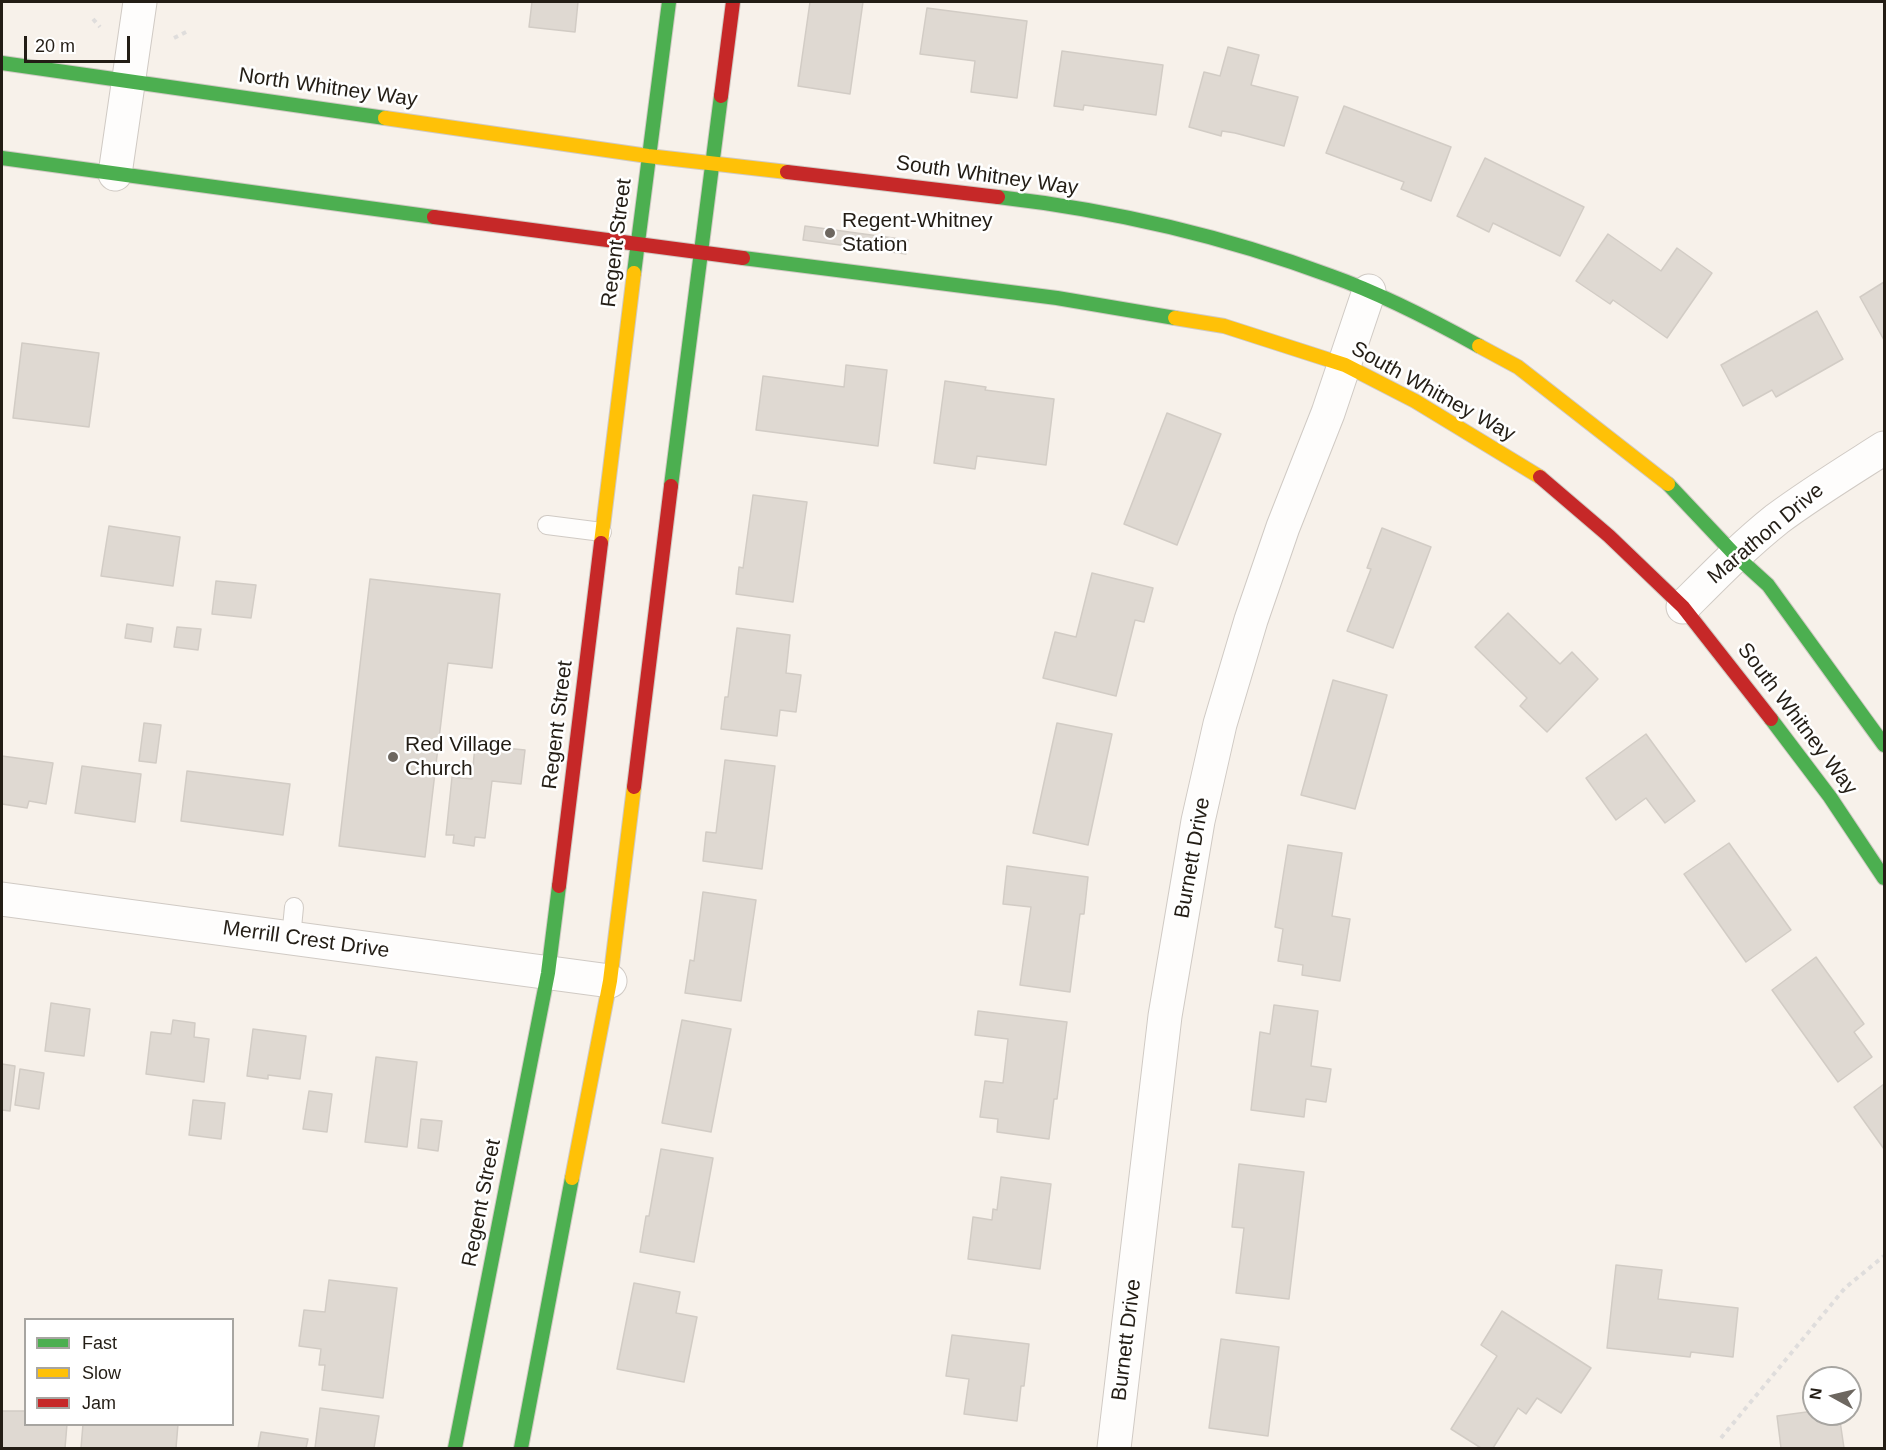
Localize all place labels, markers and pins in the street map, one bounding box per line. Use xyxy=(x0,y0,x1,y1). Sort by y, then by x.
place label: Regent-Whitney Station xyxy=(842,208,993,258)
marker: Regent-Whitney Station xyxy=(823,226,837,240)
place label: Red Village Church xyxy=(405,732,512,782)
marker: Red Village Church xyxy=(386,750,400,764)

